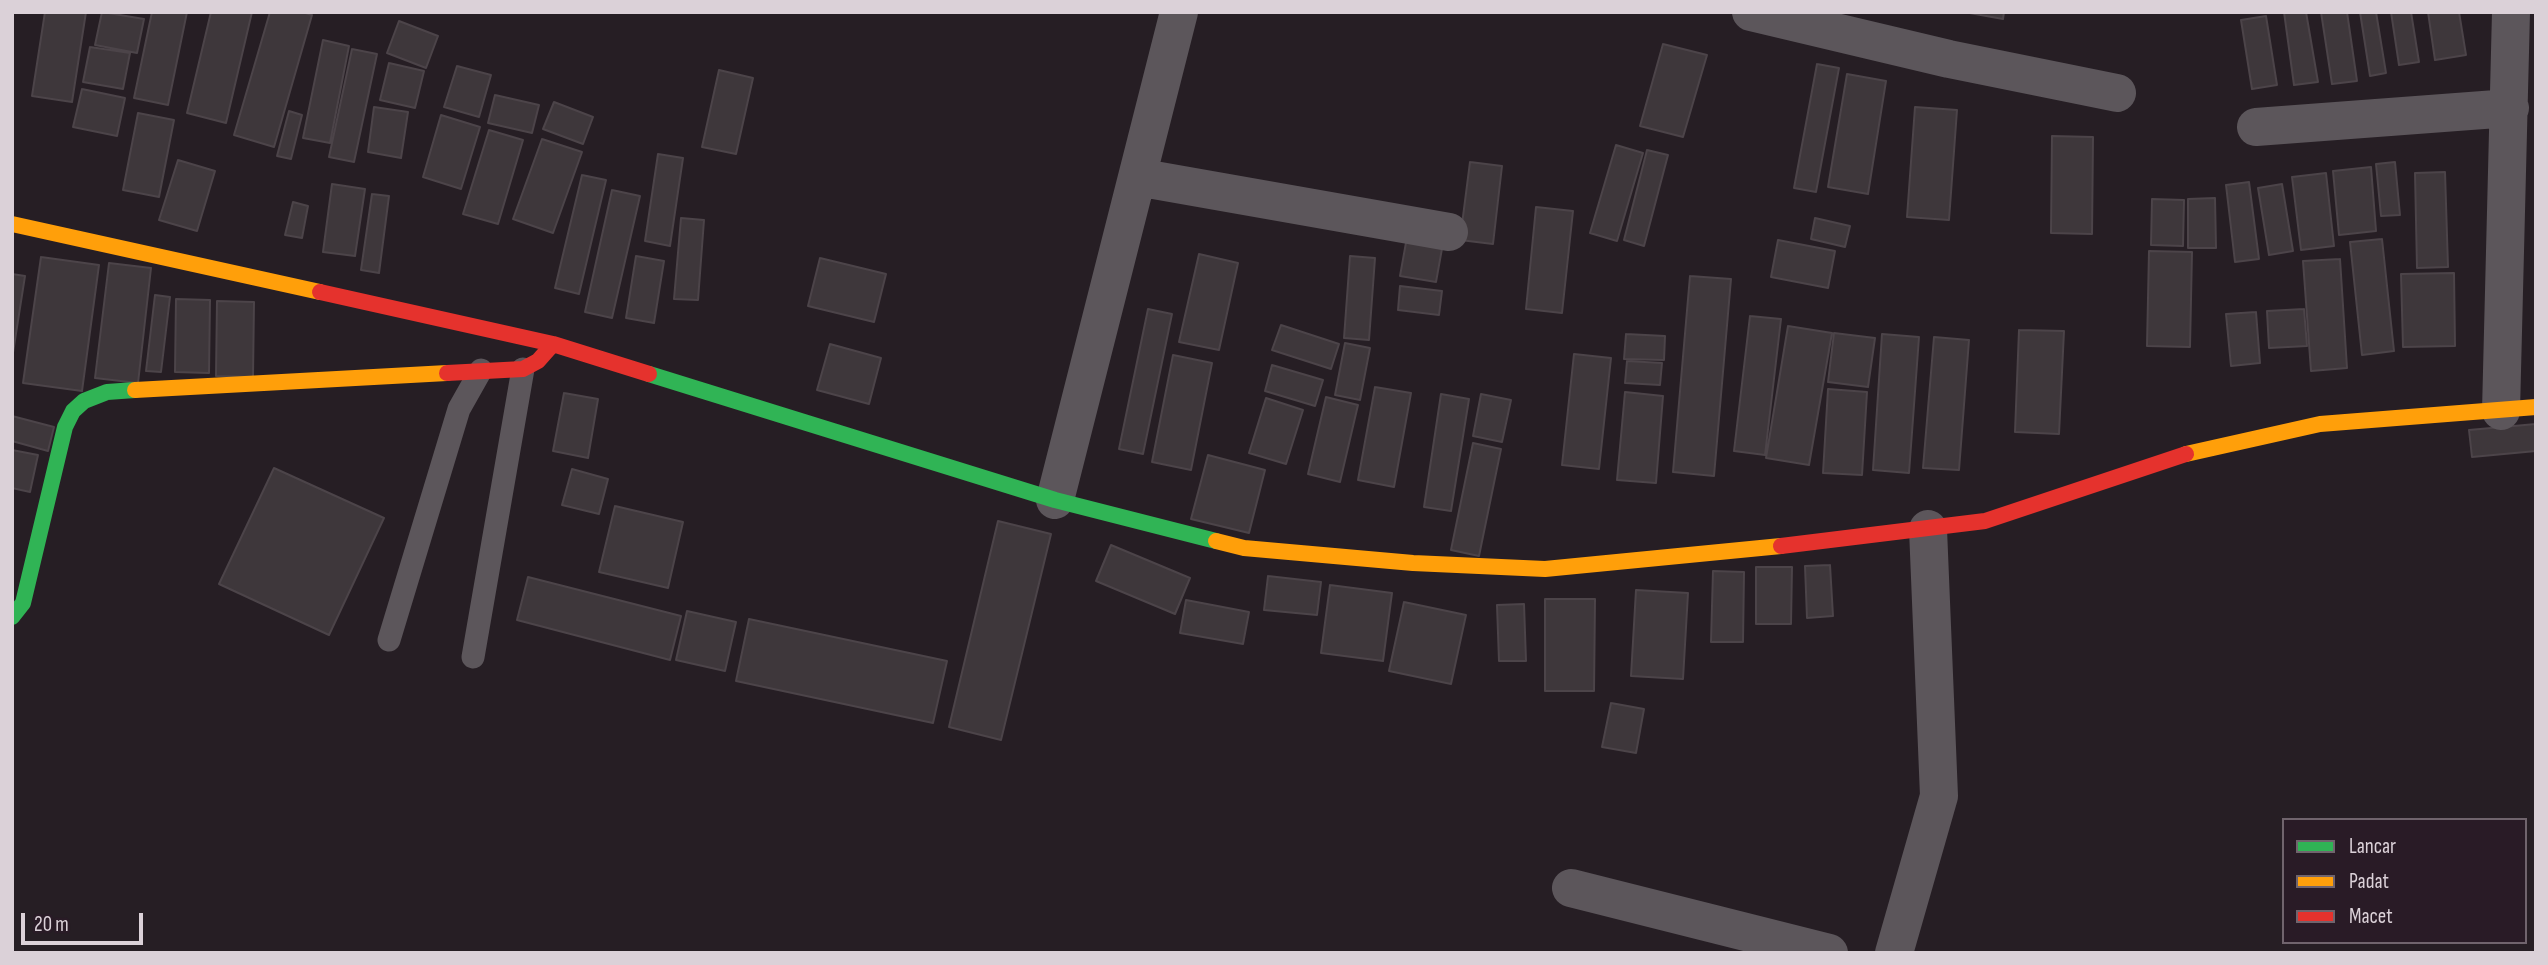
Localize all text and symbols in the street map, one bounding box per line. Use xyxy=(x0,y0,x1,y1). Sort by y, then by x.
legend xyxy=(2282,818,2527,944)
text: Lancar xyxy=(2349,834,2396,859)
text: Padat xyxy=(2349,869,2389,894)
scale bar xyxy=(24,898,147,942)
text: Macet xyxy=(2349,904,2393,929)
text: 20 m xyxy=(34,912,69,937)

